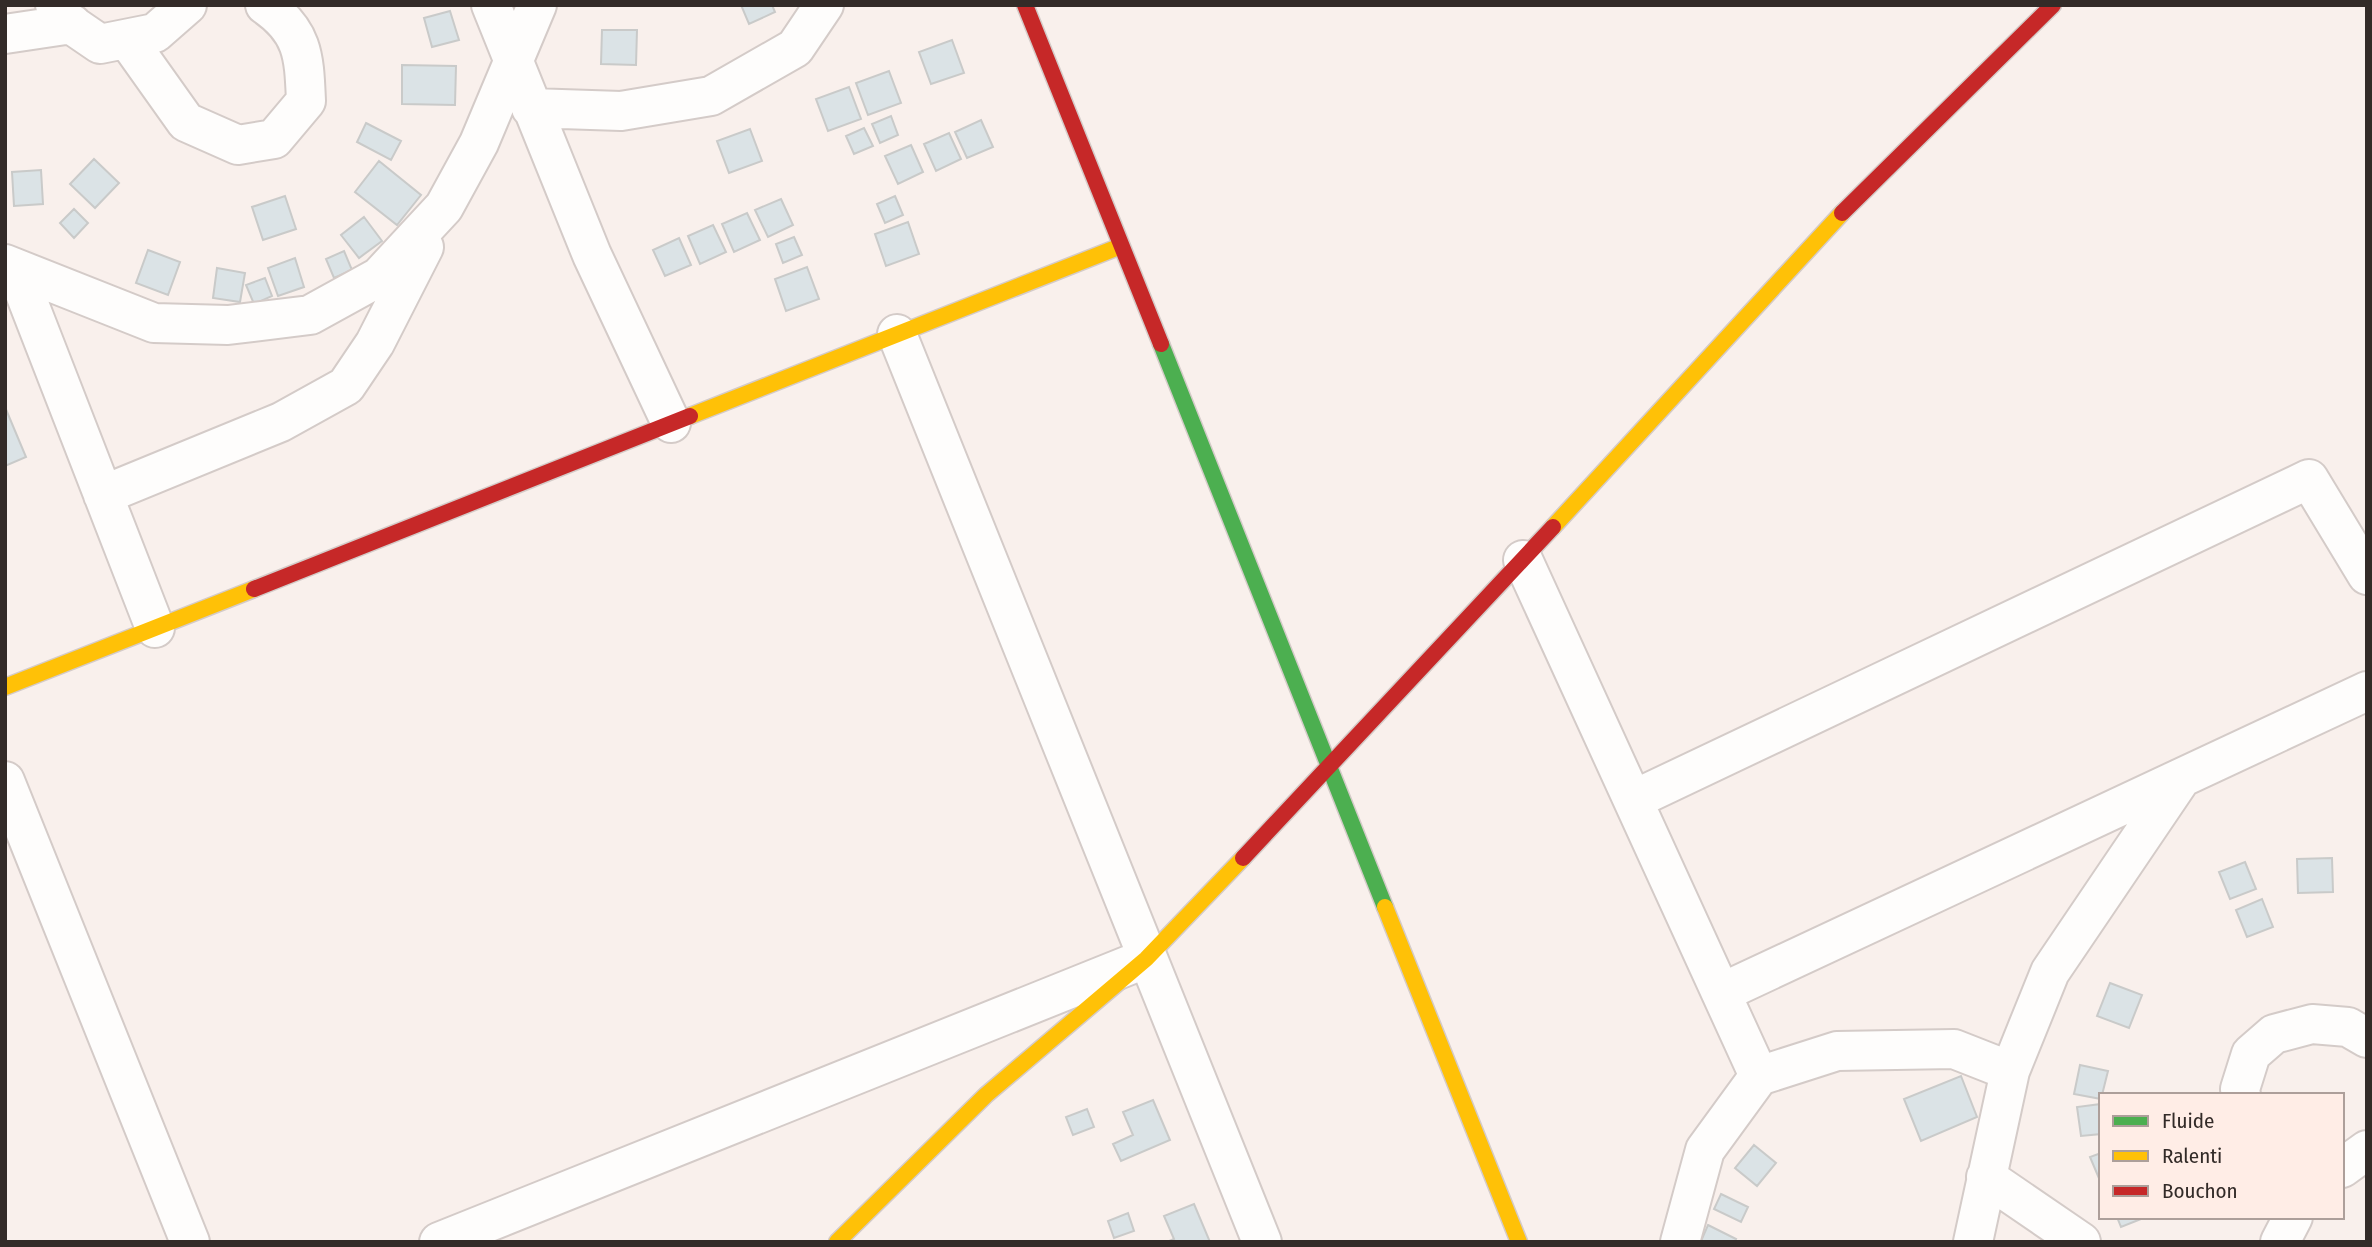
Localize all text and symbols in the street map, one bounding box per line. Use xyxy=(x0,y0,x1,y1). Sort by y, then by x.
legend xyxy=(2099,1093,2344,1219)
text: Fluide xyxy=(2162,1108,2214,1134)
text: Ralenti xyxy=(2162,1143,2222,1169)
text: Bouchon xyxy=(2162,1178,2238,1204)

